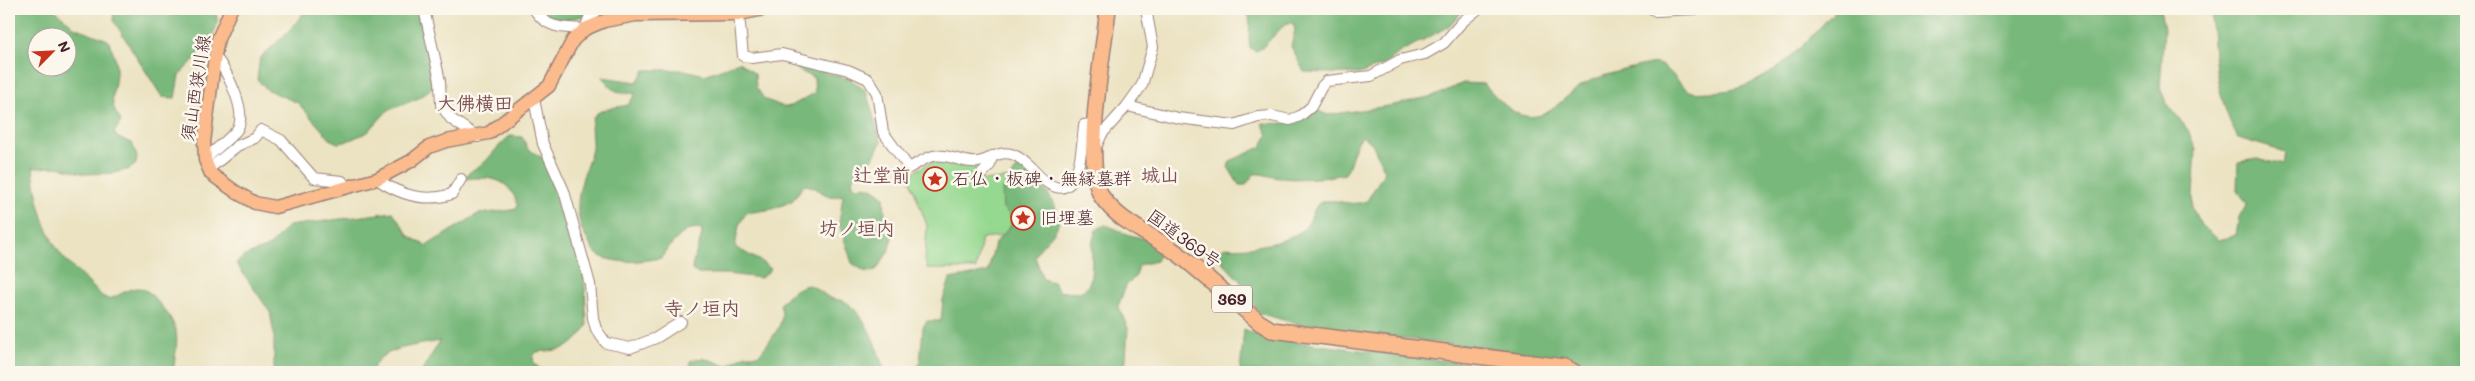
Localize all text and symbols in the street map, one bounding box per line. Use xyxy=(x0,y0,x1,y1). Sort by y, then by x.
north arrow xyxy=(28,28,78,78)
street label: 須山西狭川線 xyxy=(175,33,215,143)
text: N xyxy=(53,38,75,55)
district label: 大佛横田 xyxy=(437,90,513,115)
district label: 辻堂前 xyxy=(853,162,911,187)
district label: 城山 xyxy=(1141,162,1179,187)
place icon: 石仏・板碑・無縁墓群 xyxy=(922,166,948,192)
place label: 石仏・板碑・無縁墓群 xyxy=(952,166,1132,190)
street label: 国道369号 xyxy=(1143,203,1226,273)
place icon: 旧埋墓 xyxy=(1010,205,1036,231)
place label: 旧埋墓 xyxy=(1040,205,1094,229)
district label: 坊ノ垣内 xyxy=(819,215,895,240)
road number: 369 xyxy=(1212,286,1252,312)
district label: 寺ノ垣内 xyxy=(664,295,740,320)

